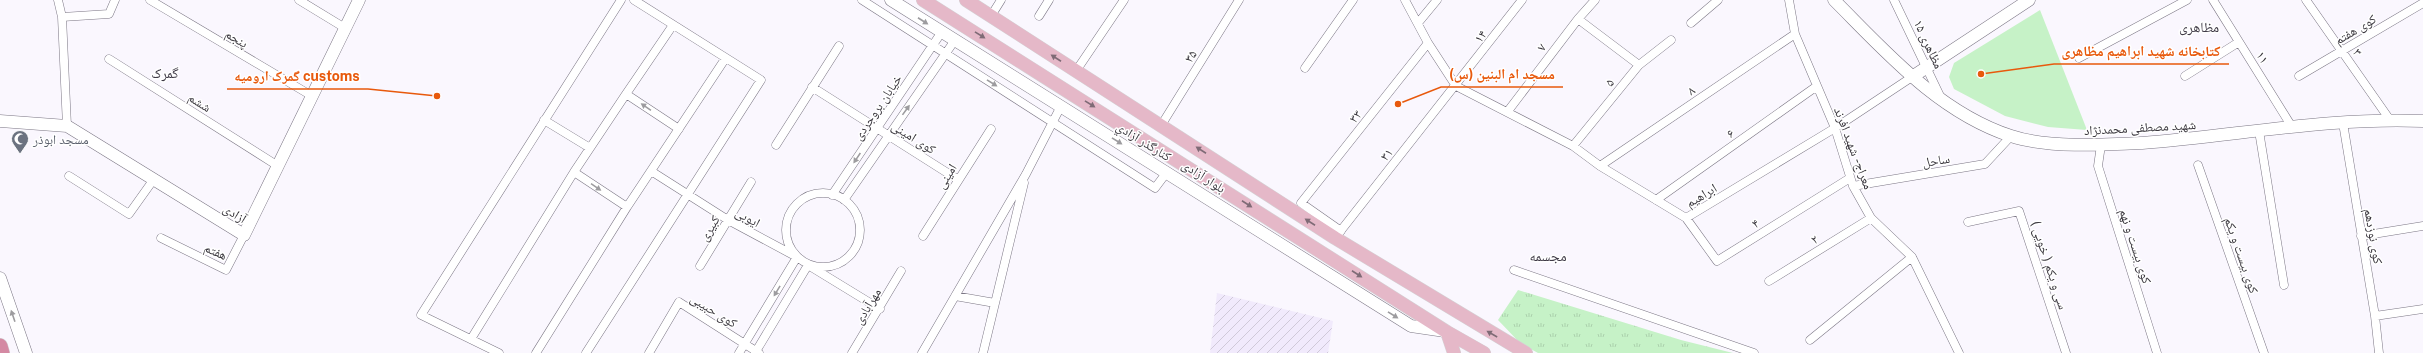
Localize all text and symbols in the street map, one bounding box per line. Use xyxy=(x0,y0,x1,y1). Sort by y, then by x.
street label: کوی هفتم xyxy=(2332,11,2380,49)
one-way arrow xyxy=(918,17,929,25)
street label: ۱۵ مظاهری xyxy=(1910,17,1946,71)
district label: مظاهری xyxy=(2179,19,2219,36)
street label: پنجم xyxy=(222,26,251,52)
street label: ۱۴ xyxy=(1471,27,1490,45)
one-way arrow xyxy=(974,32,986,39)
callout: کتابخانه شهید ابراهیم مظاهری xyxy=(2054,38,2229,64)
street label: ۷ xyxy=(1534,40,1549,54)
text: کتابخانه شهید ابراهیم مظاهری xyxy=(2062,43,2220,61)
street label: ۳ xyxy=(2350,46,2366,59)
street label: ۳۵ xyxy=(1181,47,1200,65)
street label: ۱۱ xyxy=(2253,48,2272,66)
one-way arrow xyxy=(1051,54,1061,62)
callout: مسجد ام البنین (س) xyxy=(1441,61,1563,87)
callout: گمرک ارومیه customs xyxy=(227,63,368,89)
district label: گمرک xyxy=(151,65,179,82)
text: مسجد ام البنین (س) xyxy=(1449,66,1555,84)
text: گمرک ارومیه customs xyxy=(234,68,360,84)
street label: خیابان بروجردی xyxy=(850,72,906,143)
street label: ۵ xyxy=(1602,75,1617,89)
one-way arrow xyxy=(986,79,997,86)
street label: ۸ xyxy=(1685,82,1698,98)
street label: ششم xyxy=(185,90,214,116)
one-way arrow xyxy=(1084,101,1096,108)
one-way arrow xyxy=(640,104,652,111)
one-way arrow xyxy=(902,105,910,116)
street label: معراج - شهید افرند xyxy=(1829,105,1876,192)
street label: ۳۳ xyxy=(1346,107,1365,126)
street label: شهید مصطفی محمدنژاد xyxy=(2084,117,2197,139)
street label: کوی امینی xyxy=(888,118,939,158)
street label: کنارگذر آزادي xyxy=(1112,119,1174,167)
street label: ۶ xyxy=(1724,126,1737,141)
mosque icon: مسجد ابوذر xyxy=(10,129,30,154)
place label: مسجد ابوذر xyxy=(32,132,89,148)
one-way arrow xyxy=(1112,137,1122,145)
street label: ۳۱ xyxy=(1377,145,1396,164)
one-way arrow xyxy=(1196,146,1206,154)
street label: ساحل xyxy=(1921,151,1951,171)
one-way arrow xyxy=(853,153,861,163)
street label: بلوار آزادی xyxy=(1179,157,1228,197)
street label: امینی xyxy=(933,161,961,192)
street label: ابراهیم xyxy=(1683,180,1720,211)
one-way arrow xyxy=(591,183,602,191)
one-way arrow xyxy=(1242,200,1252,208)
street label: آزادی xyxy=(220,201,250,228)
street label: ایوبی xyxy=(732,205,763,231)
street label: کوی بیست و نهم xyxy=(2115,207,2155,286)
street label: کوی نوزدهم xyxy=(2360,207,2386,266)
street label: کبیری xyxy=(696,212,724,244)
street label: ۴ xyxy=(1749,215,1762,231)
street label: کوی بیست و یکم xyxy=(2220,215,2262,296)
one-way arrow xyxy=(1304,218,1316,225)
street label: سی و یکم ( خویی ) xyxy=(2027,219,2071,312)
street label: ۲ xyxy=(1808,231,1821,247)
street label: هفتم xyxy=(202,240,229,264)
district label: مجسمه xyxy=(1529,248,1567,264)
one-way arrow xyxy=(1351,270,1362,278)
one-way arrow xyxy=(774,285,781,297)
street label: مهرآبادی xyxy=(851,285,885,328)
street label: کوی حبیبی xyxy=(687,290,740,332)
one-way arrow xyxy=(10,310,16,322)
one-way arrow xyxy=(1388,311,1398,319)
one-way arrow xyxy=(1486,330,1498,337)

